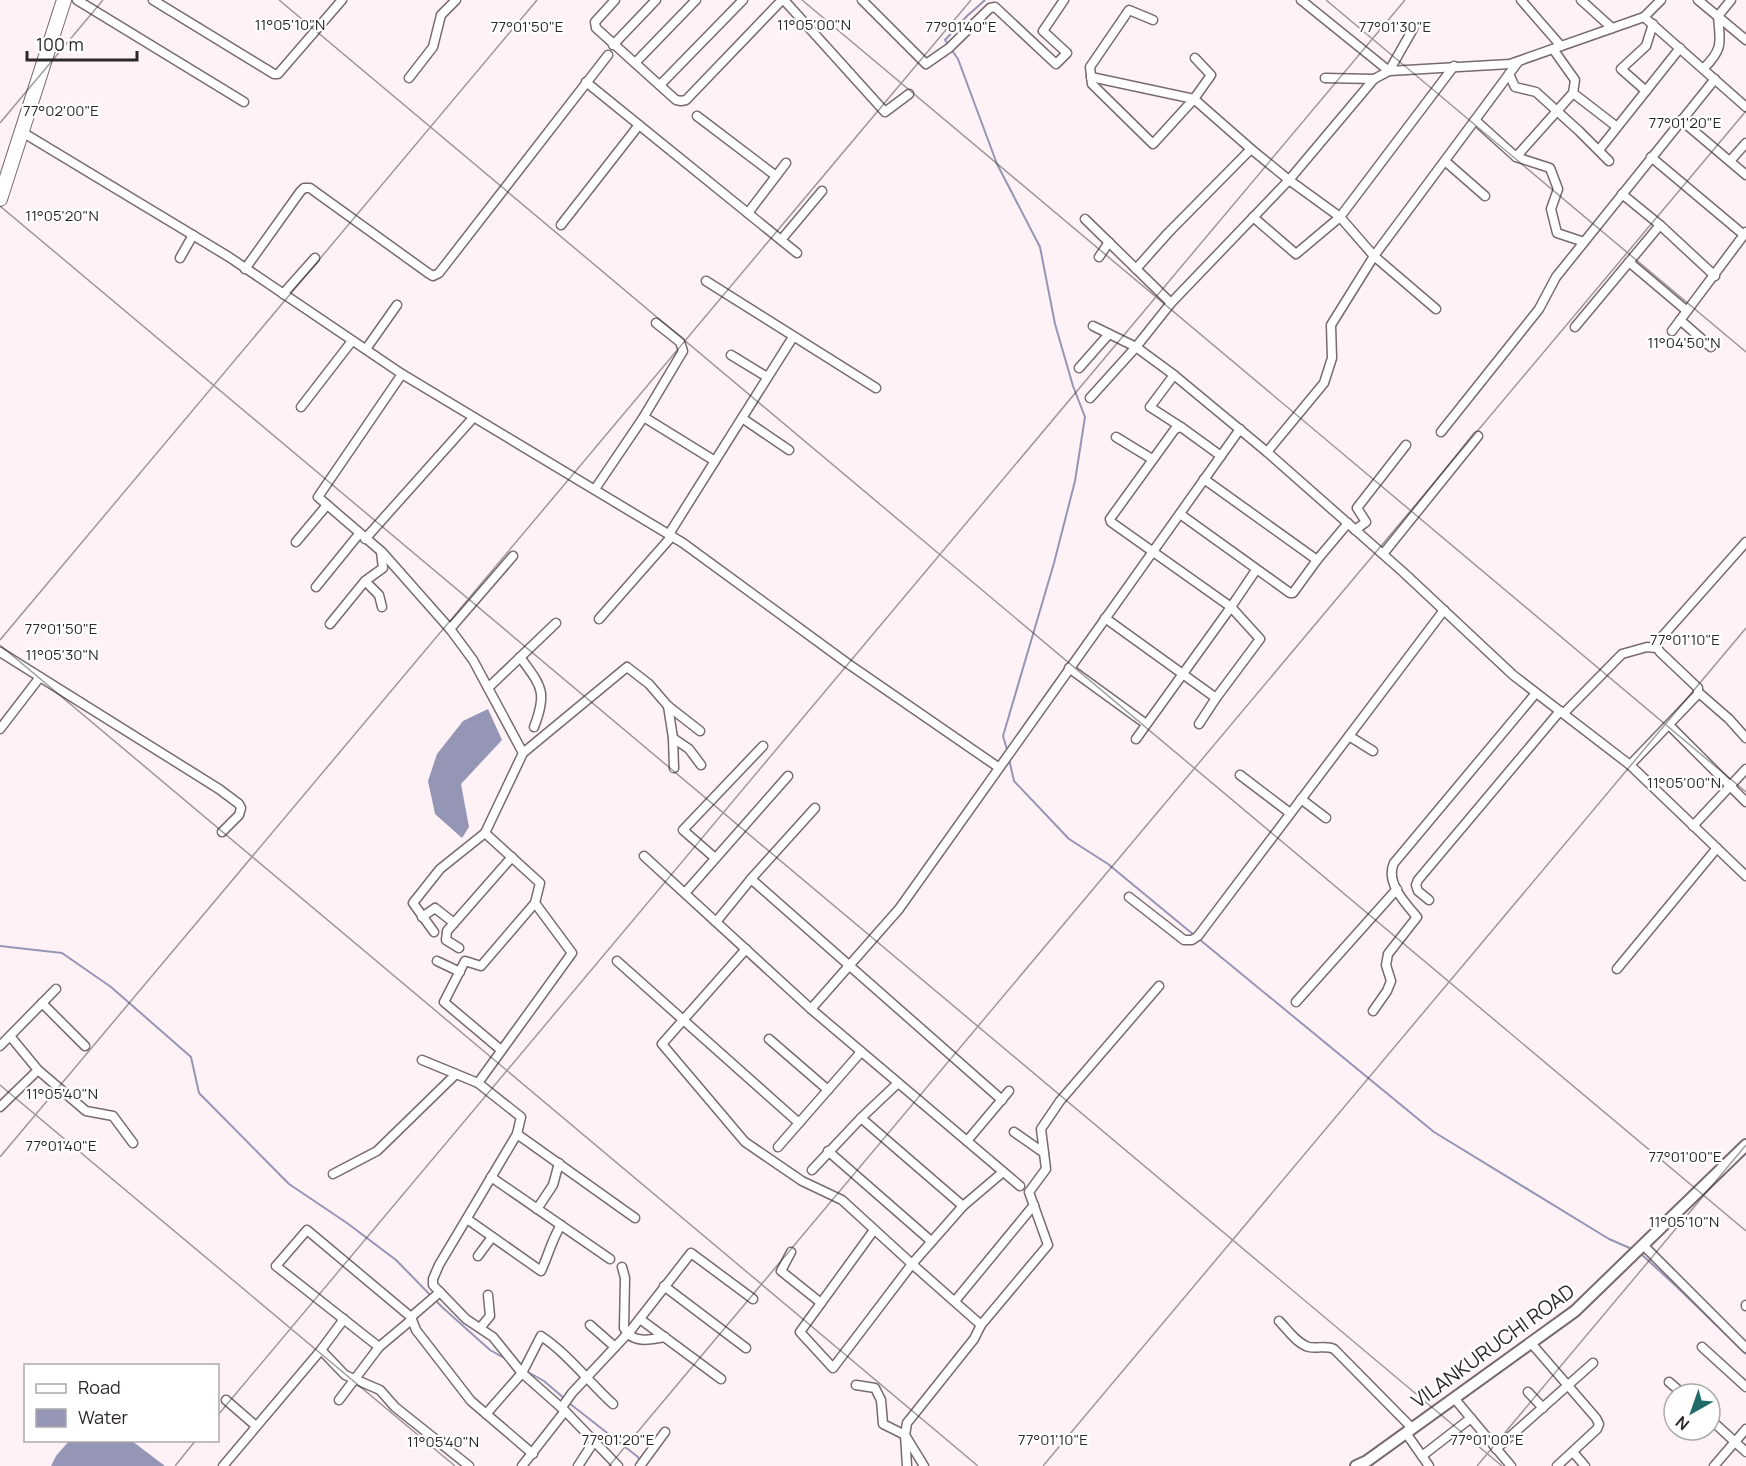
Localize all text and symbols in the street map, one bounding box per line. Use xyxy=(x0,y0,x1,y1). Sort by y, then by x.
text: 11°05'10"N xyxy=(255,14,325,35)
text: 11°05'00"N xyxy=(777,14,851,35)
text: 77°01'50"E xyxy=(491,16,563,37)
text: 77°01'40"E xyxy=(925,16,997,37)
text: 77°01'30"E xyxy=(1359,16,1431,37)
scale bar xyxy=(27,24,136,62)
text: 100 m xyxy=(36,32,84,56)
text: 77°02'00"E xyxy=(23,100,99,121)
text: 77°01'20"E xyxy=(1649,112,1721,133)
text: 11°05'20"N xyxy=(25,205,99,226)
text: 11°04'50"N xyxy=(1647,332,1721,353)
text: 77°01'50"E xyxy=(25,618,97,639)
text: 77°01'10"E xyxy=(1650,629,1720,650)
text: 11°05'30"N xyxy=(25,644,99,665)
text: 11°05'00"N xyxy=(1647,772,1721,793)
text: 11°05'40"N xyxy=(26,1083,98,1104)
text: 77°01'40"E xyxy=(25,1135,97,1156)
text: 77°01'00"E xyxy=(1648,1146,1722,1167)
text: 11°05'10"N xyxy=(1649,1211,1719,1232)
street label: VILANKURUCHI ROAD xyxy=(1406,1277,1580,1414)
legend xyxy=(24,1364,219,1442)
text: Road xyxy=(78,1375,121,1399)
north arrow xyxy=(1662,1382,1722,1442)
text: Water xyxy=(78,1405,128,1429)
text: N xyxy=(1671,1411,1694,1436)
text: 77°01'20"E xyxy=(582,1429,654,1450)
text: 77°01'10"E xyxy=(1018,1429,1088,1450)
text: 77°01'00"E xyxy=(1450,1429,1524,1450)
text: 11°05'40"N xyxy=(407,1431,479,1452)

